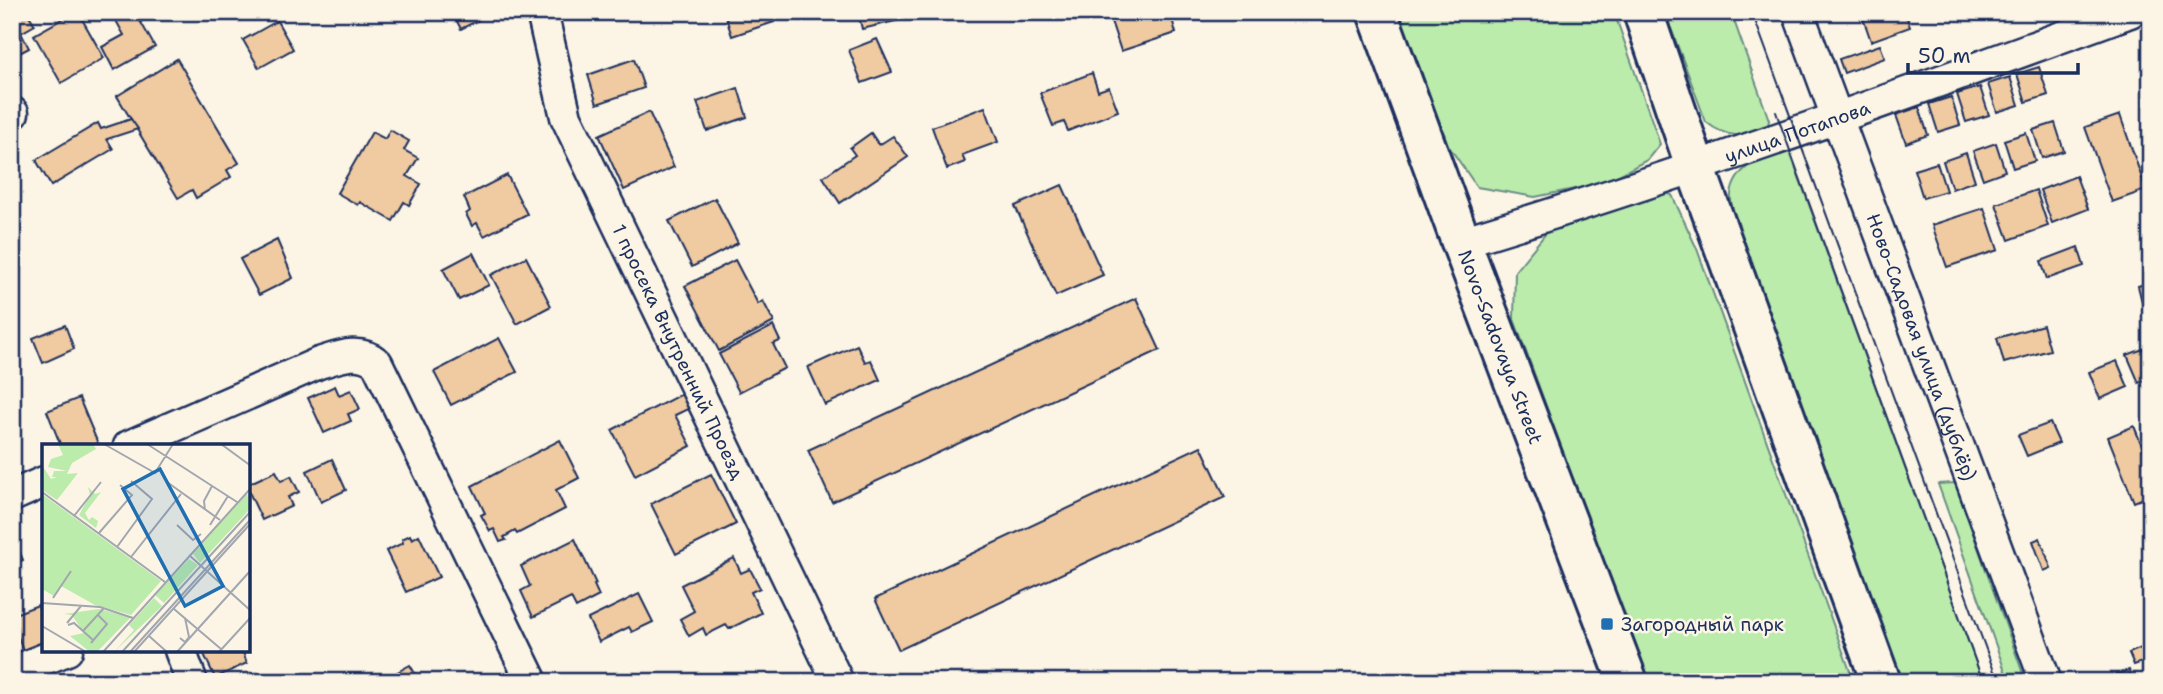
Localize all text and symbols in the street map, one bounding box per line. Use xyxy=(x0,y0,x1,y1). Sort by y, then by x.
scale bar xyxy=(1908,32,2077,76)
text: 50 m xyxy=(1918,42,1971,70)
street label: улица Потапова xyxy=(1721,95,1874,168)
street label: Ново-Садовая улица (дублёр) xyxy=(1861,210,1983,484)
street label: 1 просека Внутренний Проезд xyxy=(607,220,751,483)
street label: Novo-Sadovaya Street xyxy=(1453,246,1549,447)
inset map xyxy=(42,444,250,652)
place label: Загородный парк xyxy=(1621,612,1784,637)
marker: Загородный парк xyxy=(1599,616,1615,632)

